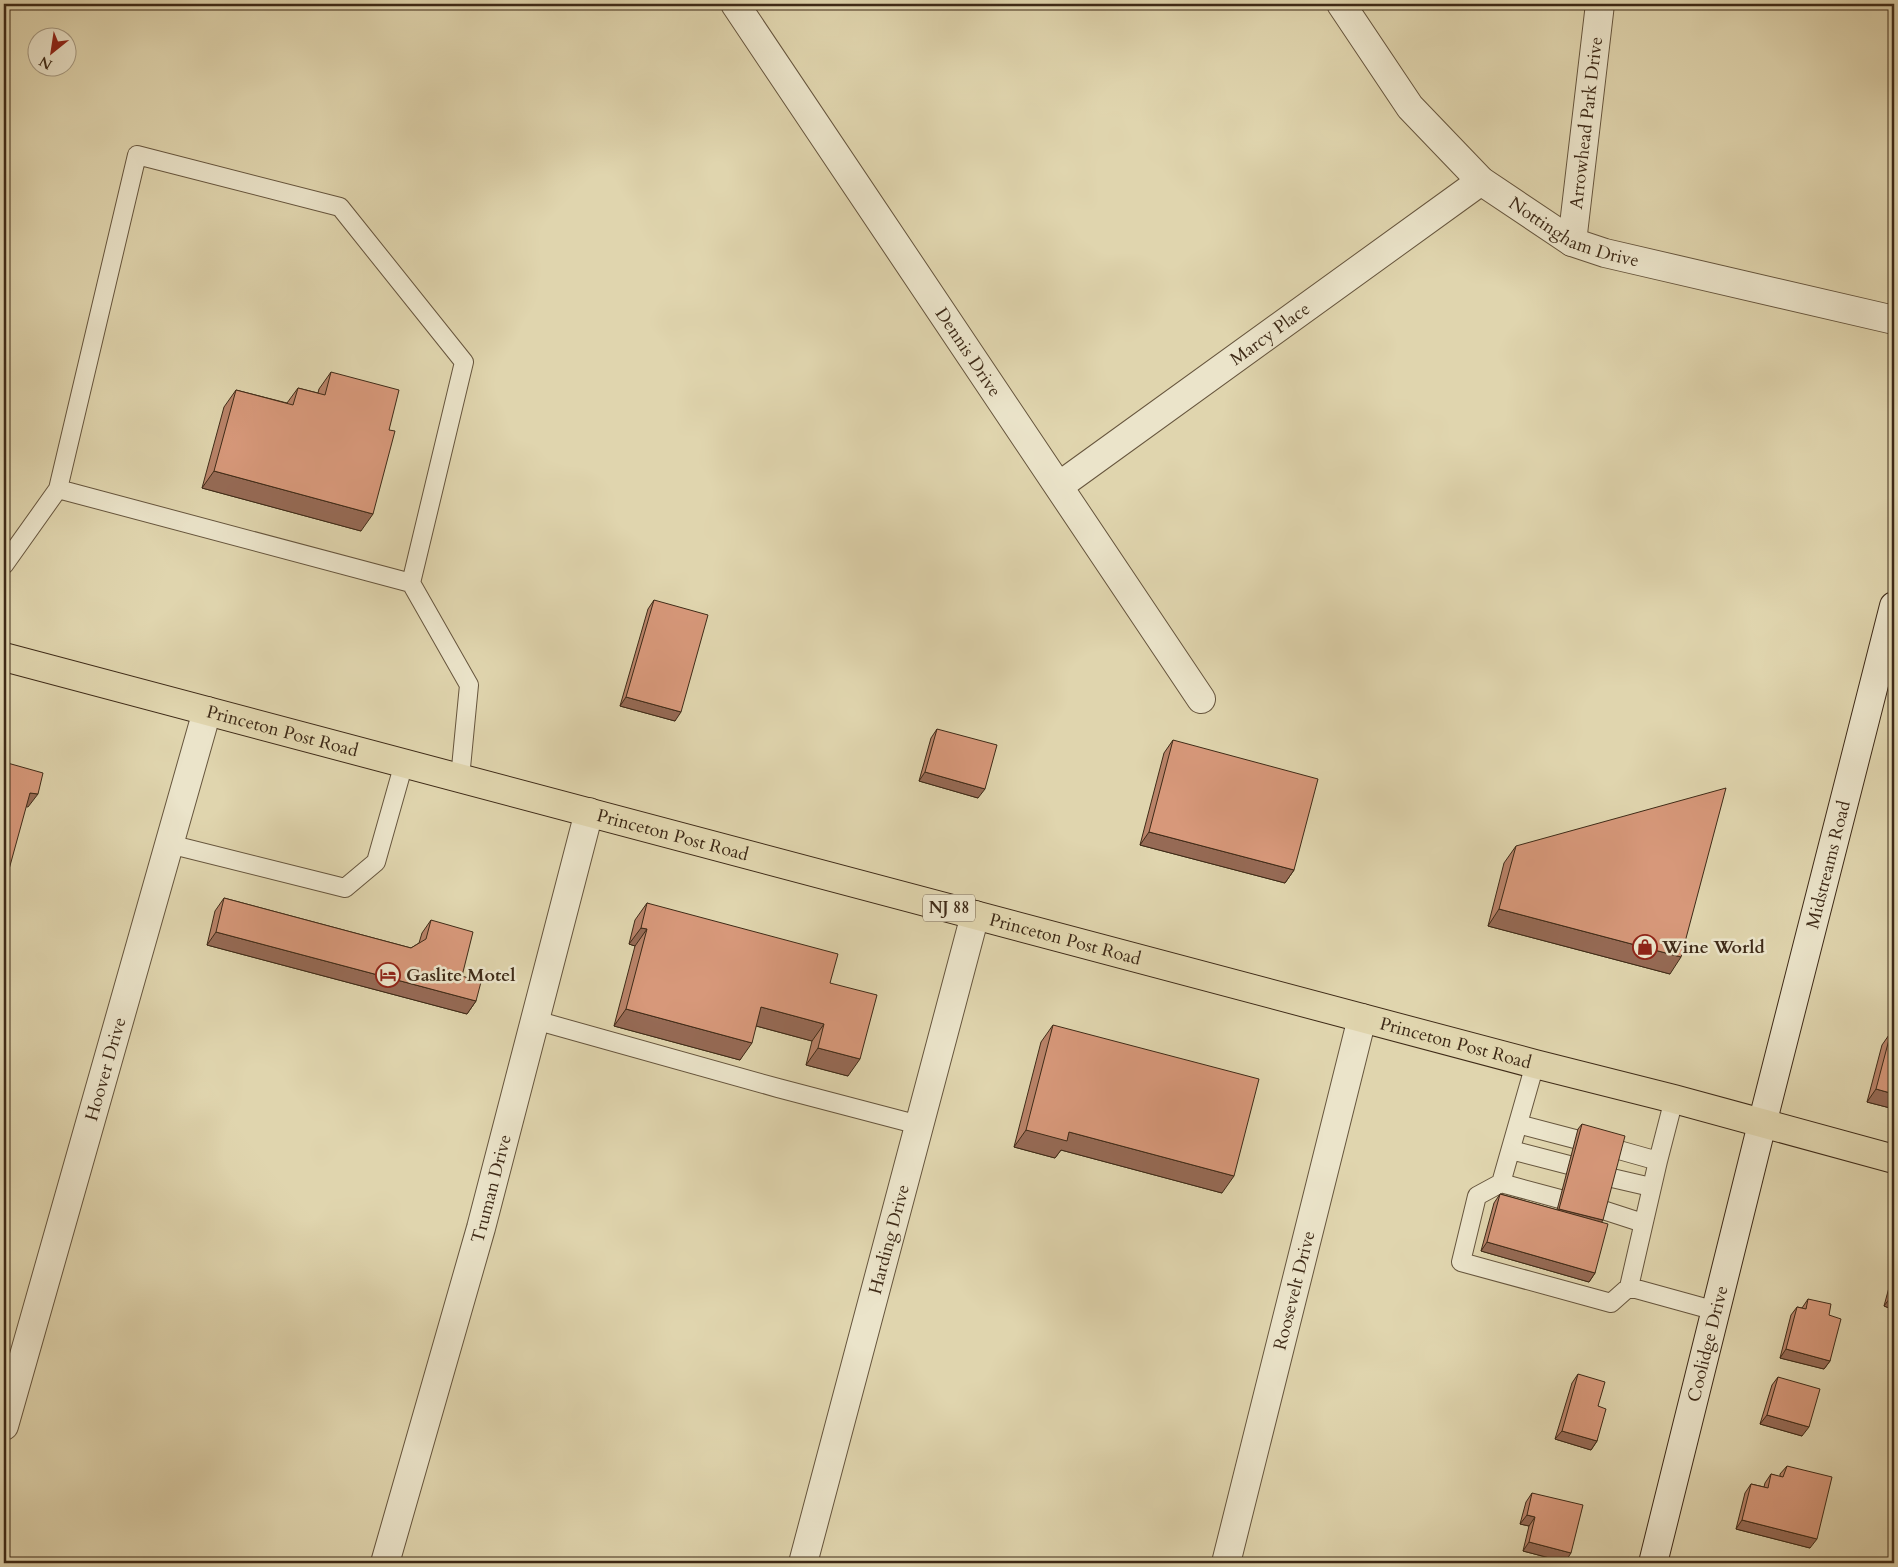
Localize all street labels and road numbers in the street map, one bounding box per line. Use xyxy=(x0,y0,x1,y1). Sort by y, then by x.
street label: Arrowhead Park Drive xyxy=(1563,35,1609,210)
street label: Nottingham Drive xyxy=(1504,191,1642,273)
street label: Marcy Place xyxy=(1225,296,1315,371)
street label: Dennis Drive xyxy=(929,302,1007,402)
street label: Princeton Post Road xyxy=(204,699,361,763)
street label: Midstreams Road xyxy=(1800,797,1857,931)
street label: Princeton Post Road xyxy=(594,803,752,867)
road number: NJ 88 xyxy=(923,894,975,921)
street label: Princeton Post Road xyxy=(987,907,1144,971)
street label: Princeton Post Road xyxy=(1377,1011,1535,1075)
street label: Hoover Drive xyxy=(79,1014,132,1124)
street label: Truman Drive xyxy=(465,1132,517,1246)
street label: Harding Drive xyxy=(862,1181,915,1297)
street label: Roosevelt Drive xyxy=(1267,1228,1321,1353)
street label: Coolidge Drive xyxy=(1681,1283,1734,1405)

